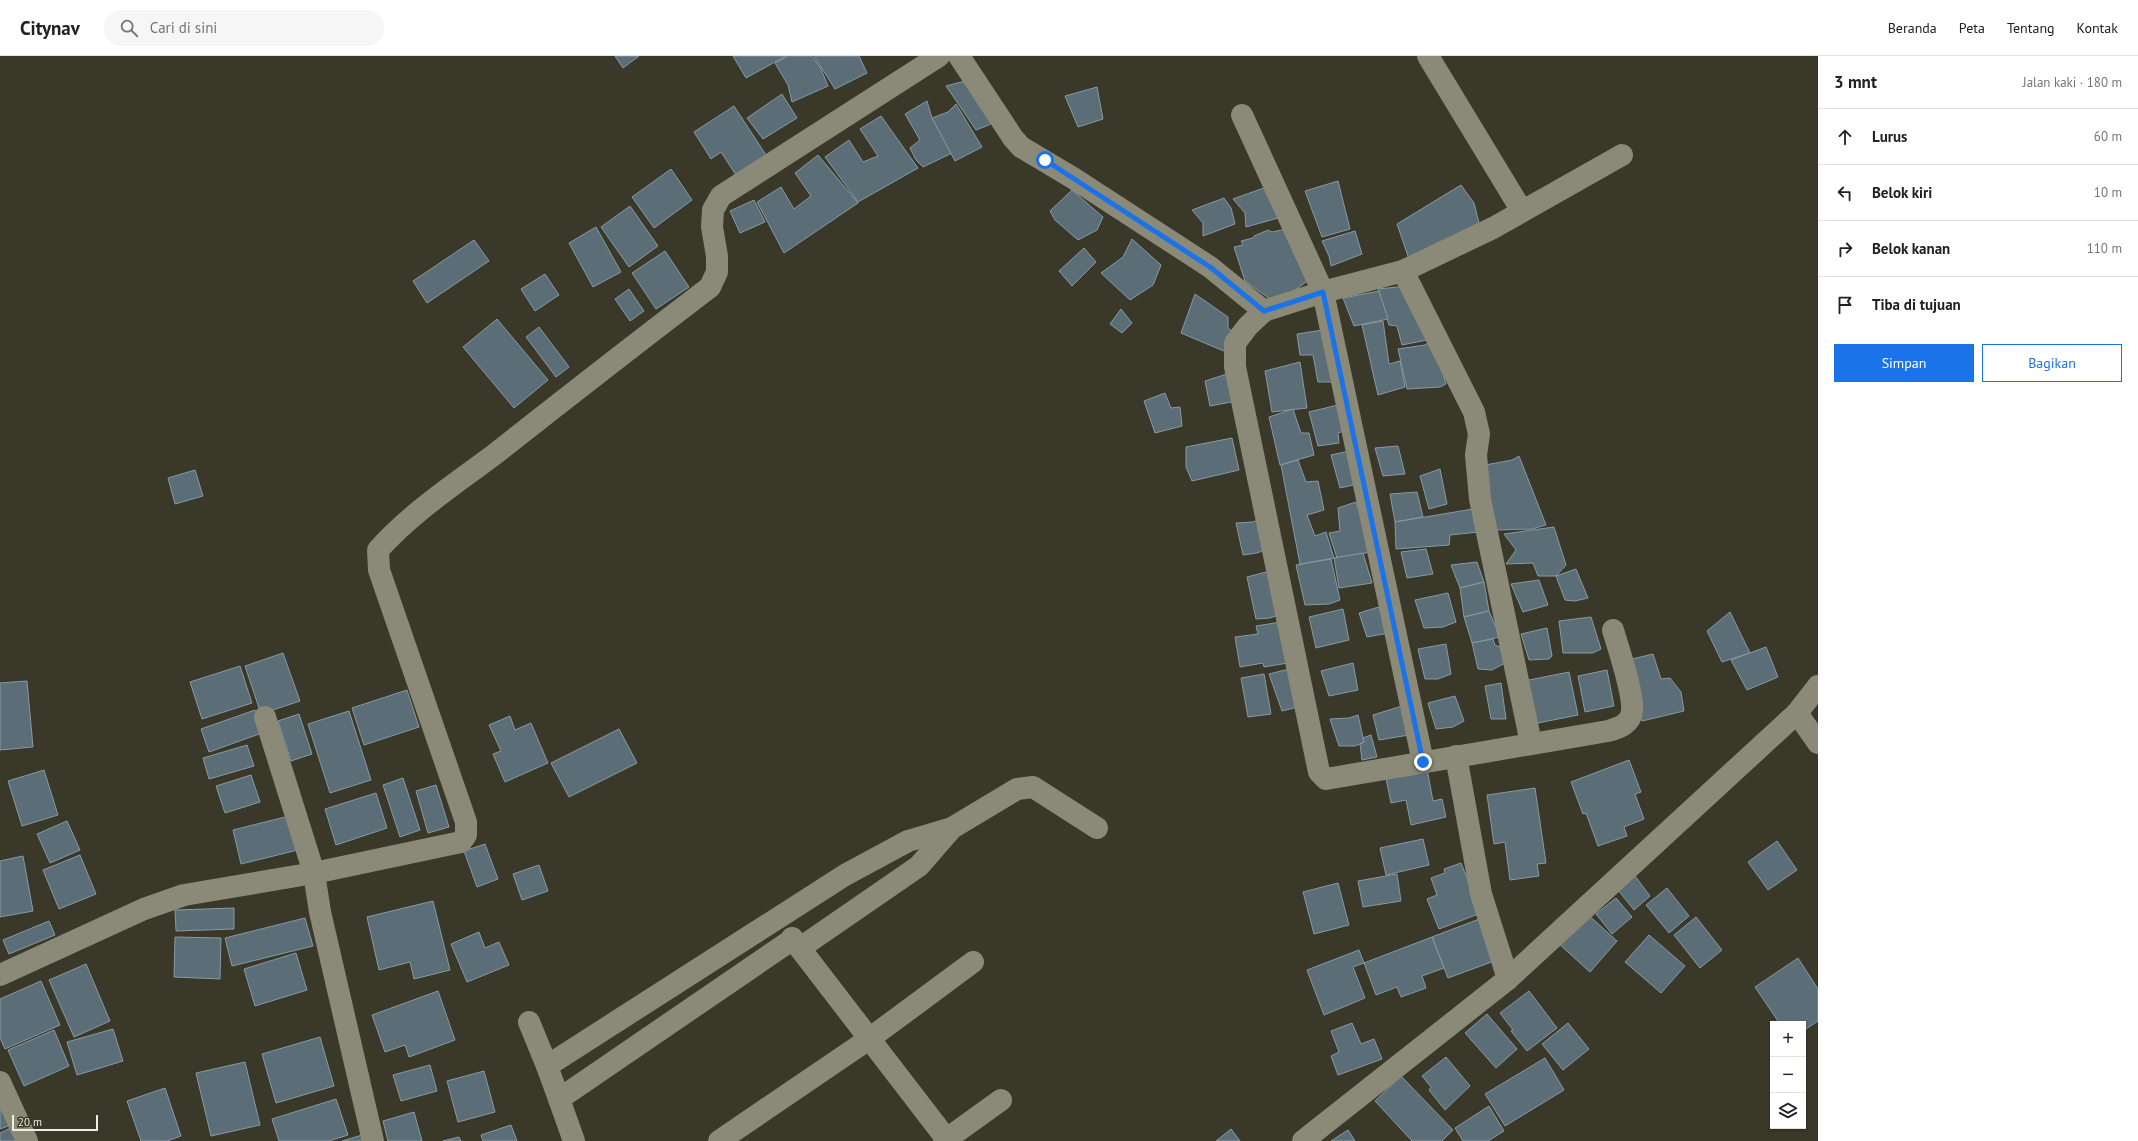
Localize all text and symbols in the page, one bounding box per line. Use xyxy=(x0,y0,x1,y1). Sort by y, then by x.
search box xyxy=(104,10,384,46)
text: Citynav xyxy=(20,16,80,40)
icon: search xyxy=(118,17,140,39)
text: Cari di sini xyxy=(150,18,217,37)
text: Beranda xyxy=(1888,19,1937,37)
text: Peta xyxy=(1959,19,1985,37)
text: Tentang xyxy=(2007,19,2055,37)
text: Kontak xyxy=(2077,19,2118,37)
text: 3 mnt xyxy=(1834,71,1877,93)
text: Jalan kaki · 180 m xyxy=(2023,74,2122,91)
icon: ahead xyxy=(1834,126,1856,148)
text: Lurus xyxy=(1872,127,1907,146)
text: 60 m xyxy=(2094,128,2122,145)
route start xyxy=(1036,151,1054,169)
icon: left xyxy=(1834,182,1856,204)
text: Belok kiri xyxy=(1872,183,1932,202)
text: 10 m xyxy=(2094,184,2122,201)
icon: right xyxy=(1834,238,1856,260)
text: Belok kanan xyxy=(1872,239,1950,258)
text: 110 m xyxy=(2087,240,2122,257)
icon: arrive xyxy=(1834,294,1856,316)
text: Tiba di tujuan xyxy=(1872,295,1961,314)
button: Simpan xyxy=(1834,344,1974,382)
button: Bagikan xyxy=(1982,344,2122,382)
route end xyxy=(1414,753,1432,771)
map controls xyxy=(1770,1021,1806,1129)
button: + xyxy=(1770,1021,1806,1057)
button: − xyxy=(1770,1057,1806,1093)
button: layers xyxy=(1770,1093,1806,1129)
scale bar xyxy=(12,1113,98,1132)
text: 20 m xyxy=(18,1115,42,1129)

